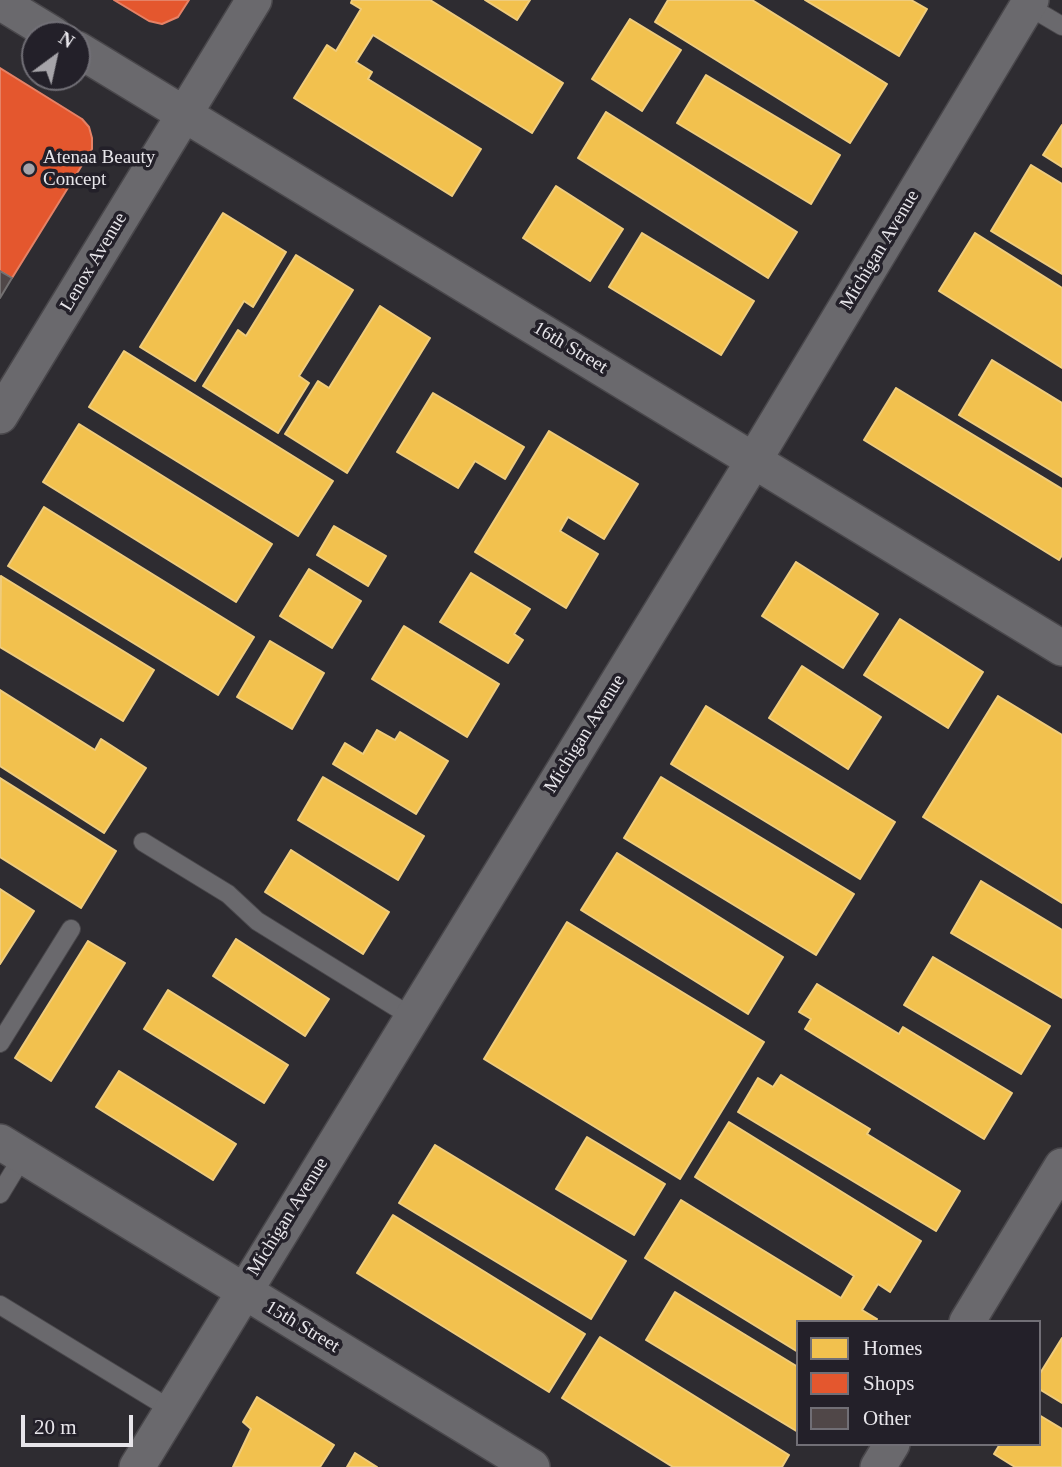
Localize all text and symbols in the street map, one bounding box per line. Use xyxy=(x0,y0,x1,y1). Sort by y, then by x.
north arrow xyxy=(21,21,91,91)
text: N xyxy=(55,27,78,52)
place label: Atenaa Beauty Concept xyxy=(43,147,155,191)
marker: Atenaa Beauty Concept xyxy=(21,161,37,177)
street label: Michigan Avenue xyxy=(835,186,925,314)
street label: Lenox Avenue xyxy=(56,209,132,315)
street label: 16th Street xyxy=(529,317,611,379)
street label: Michigan Avenue xyxy=(539,671,631,797)
street label: Michigan Avenue xyxy=(242,1154,334,1280)
street label: 15th Street xyxy=(261,1296,343,1358)
legend xyxy=(796,1320,1041,1446)
text: Homes xyxy=(863,1336,923,1360)
text: Shops xyxy=(863,1371,914,1395)
scale bar xyxy=(24,1400,136,1444)
text: Other xyxy=(863,1406,911,1430)
text: 20 m xyxy=(34,1415,77,1439)

